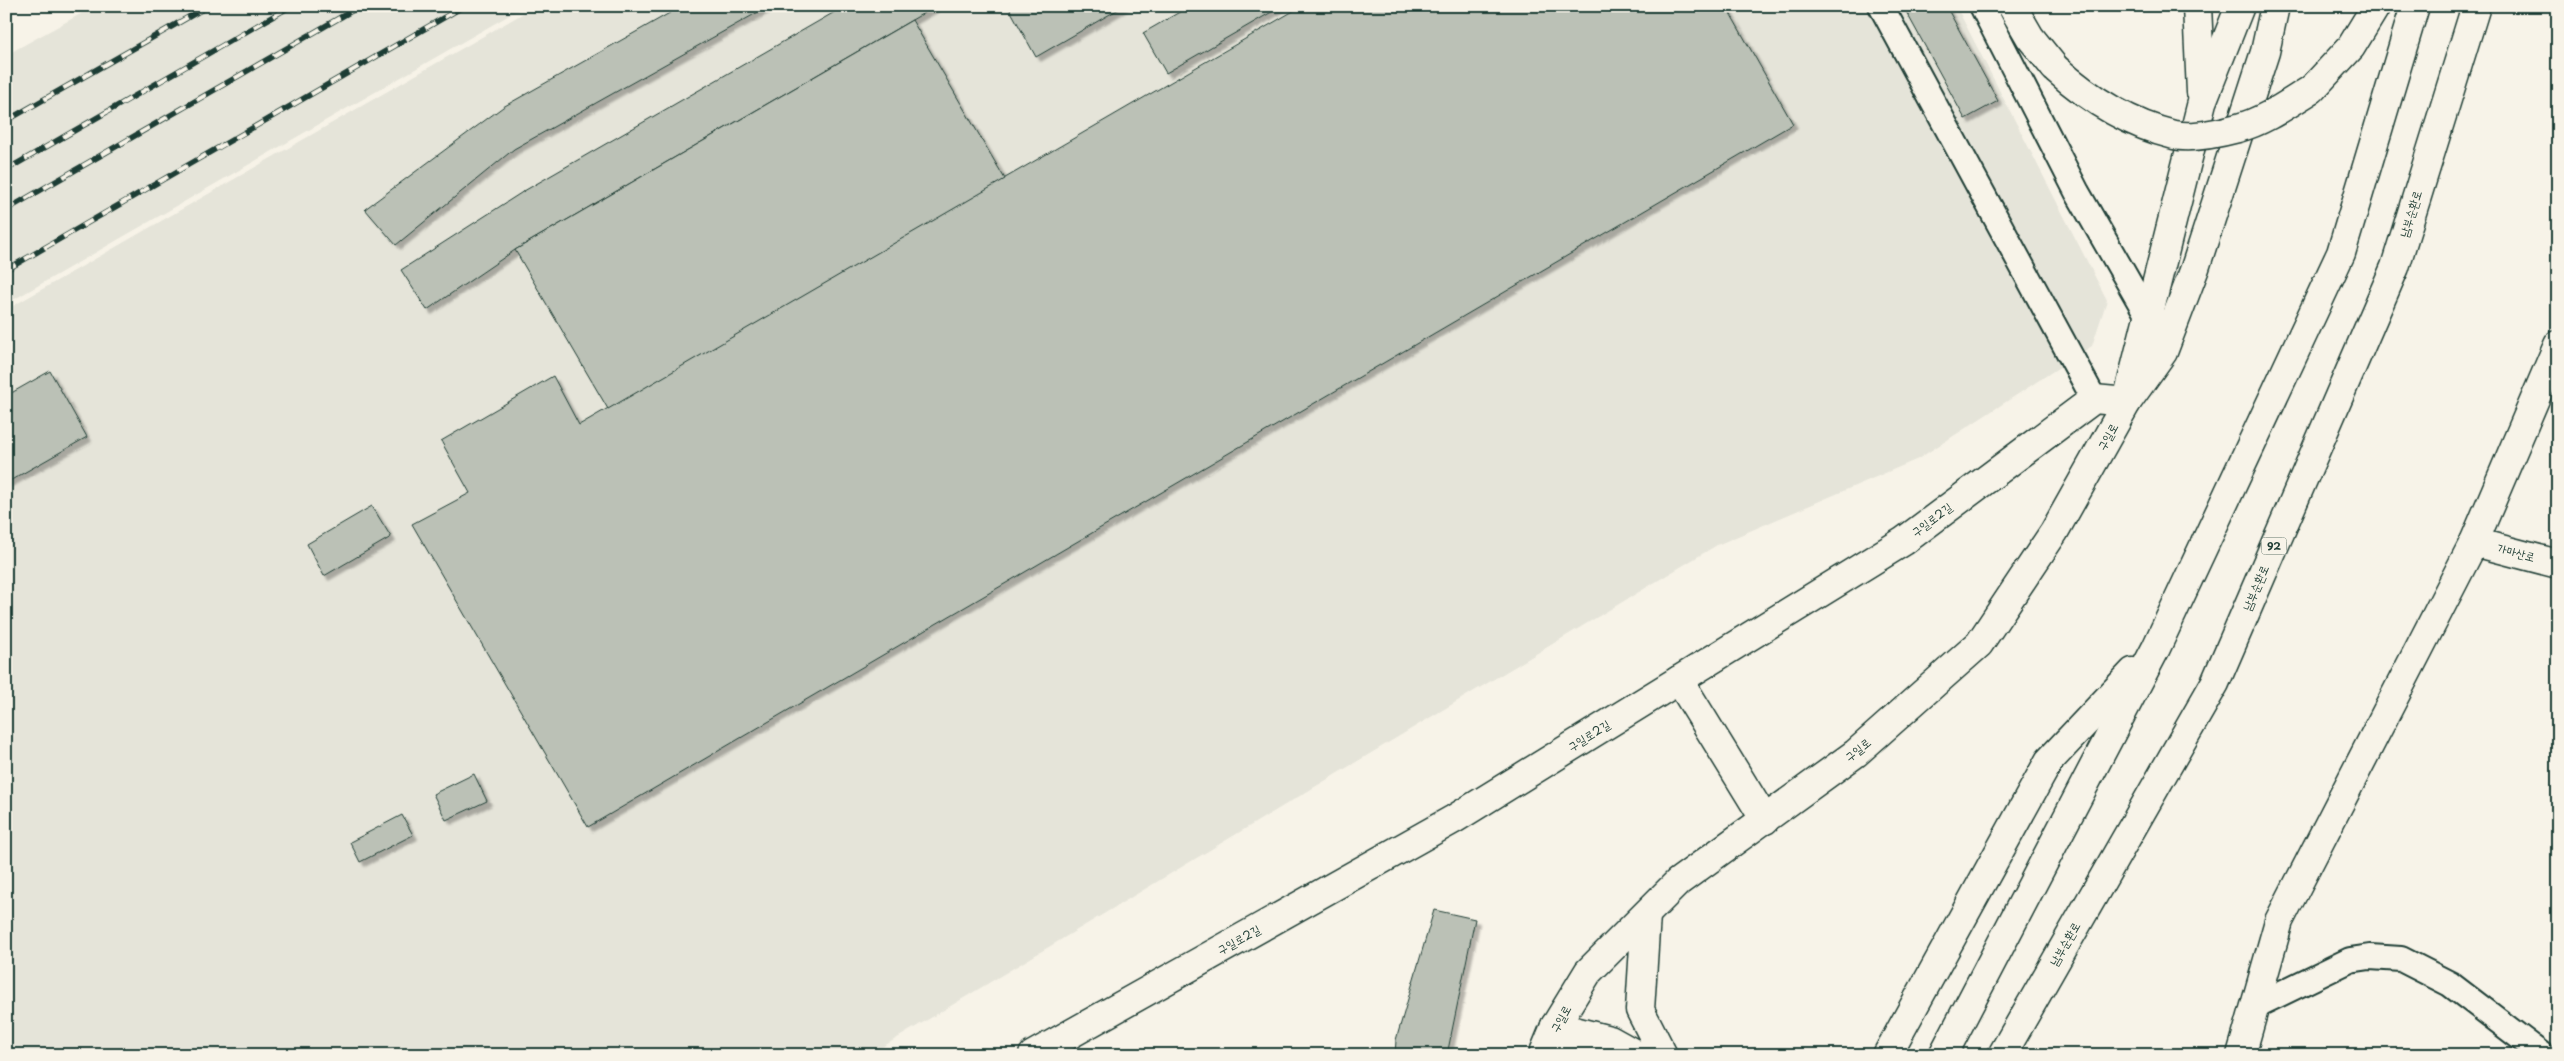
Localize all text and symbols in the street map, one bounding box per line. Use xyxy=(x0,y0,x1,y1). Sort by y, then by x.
street label: 남부순환로 xyxy=(2394,188,2426,239)
street label: 구일로 xyxy=(2092,419,2122,454)
street label: 구일로2길 xyxy=(1907,498,1956,541)
road number: 92 xyxy=(2262,538,2286,554)
street label: 가마산로 xyxy=(2495,538,2537,566)
street label: 남부순환로 xyxy=(2237,562,2273,613)
street label: 구일로2길 xyxy=(1564,715,1614,755)
street label: 구일로 xyxy=(1840,733,1874,765)
street label: 남부순환로 xyxy=(2044,918,2084,969)
street label: 구일로2길 xyxy=(1214,920,1264,958)
street label: 구일로 xyxy=(1545,1001,1575,1036)

